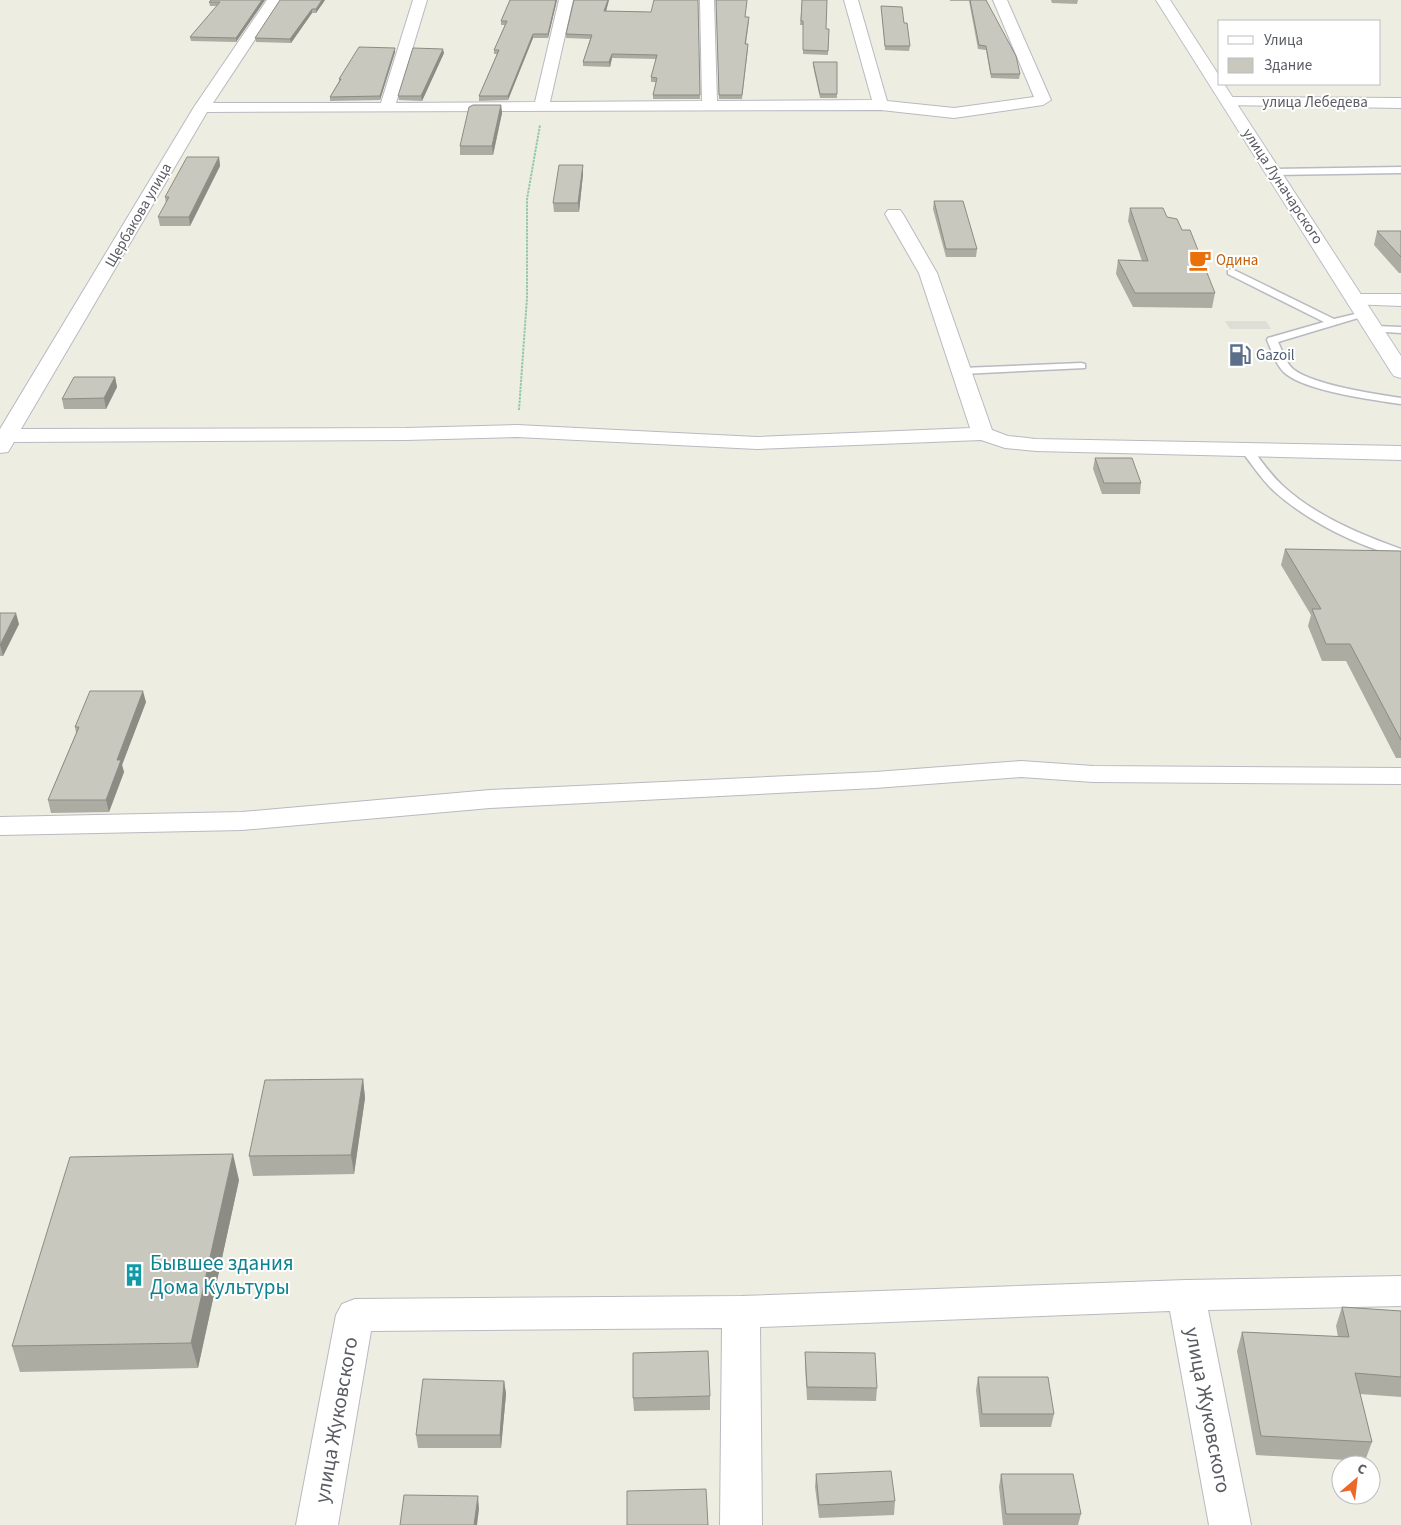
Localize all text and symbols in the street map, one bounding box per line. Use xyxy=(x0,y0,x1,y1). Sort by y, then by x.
legend xyxy=(1218,20,1381,85)
text: Улица xyxy=(1264,30,1303,51)
text: Здание xyxy=(1264,55,1312,76)
street label: улица Лебедева xyxy=(1262,92,1368,113)
street label: улица Луначарского xyxy=(1237,124,1328,248)
street label: Щербакова улица xyxy=(100,159,177,271)
cafe icon: Одина xyxy=(1187,247,1213,273)
place label: Одина xyxy=(1216,250,1258,271)
fuel station icon: Gazoil xyxy=(1227,342,1253,368)
place label: Gazoil xyxy=(1256,345,1295,366)
place label: Бывшее здания Дома Культуры xyxy=(150,1248,294,1302)
building icon: Бывшее здания Дома Культуры xyxy=(121,1262,147,1288)
street label: улица Жуковского xyxy=(1177,1325,1239,1495)
street label: улица Жуковского xyxy=(307,1335,365,1505)
north arrow xyxy=(1331,1455,1381,1505)
text: С xyxy=(1353,1459,1370,1480)

